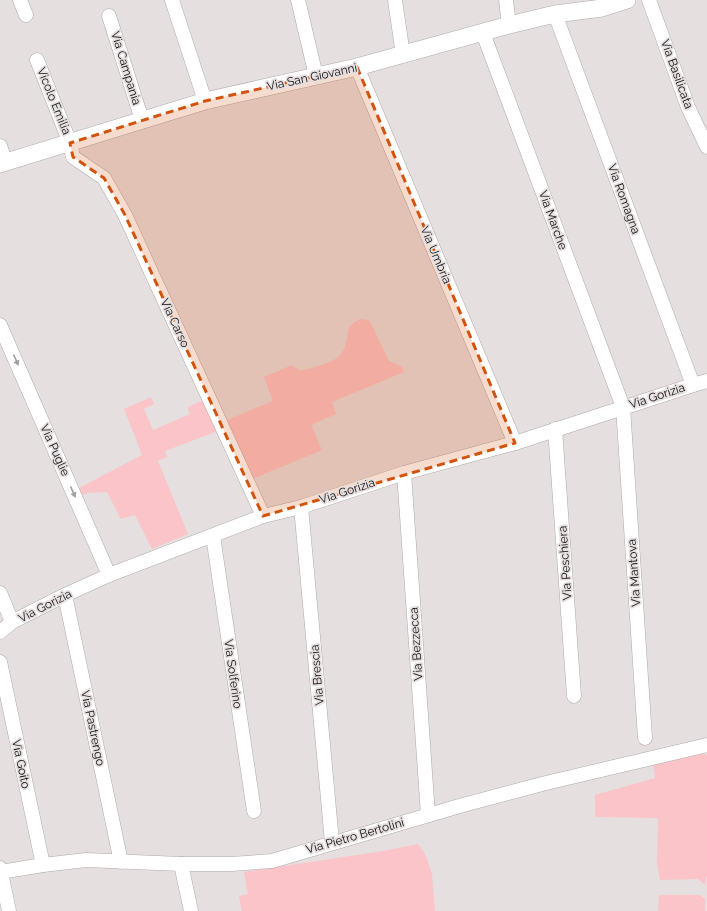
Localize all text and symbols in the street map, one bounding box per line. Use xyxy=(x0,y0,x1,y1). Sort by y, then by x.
street label: Via Campania xyxy=(108,29,144,107)
street label: Via Basilicata xyxy=(658,37,696,111)
street label: Via San Giovanni xyxy=(266,61,358,93)
street label: Vicolo Emilia xyxy=(34,65,74,137)
street label: Via Romagna xyxy=(605,162,643,236)
street label: Via Marche xyxy=(536,188,570,252)
street label: Via Umbria xyxy=(418,224,454,286)
street label: Via Carso xyxy=(158,296,192,350)
one-way arrow xyxy=(13,355,19,367)
street label: Via Gorizia xyxy=(627,380,687,412)
street label: Via Puglie xyxy=(37,422,73,478)
street label: Via Gorizia xyxy=(317,475,377,507)
one-way arrow xyxy=(71,487,77,499)
street label: Via Peschiera xyxy=(555,525,575,601)
street label: Via Mantova xyxy=(625,539,643,607)
street label: Via Gorizia xyxy=(16,587,74,625)
street label: Via Bezzecca xyxy=(406,607,426,681)
street label: Via Solferino xyxy=(221,638,245,710)
street label: Via Brescia xyxy=(307,644,327,706)
street label: Via Pastrengo xyxy=(78,689,108,767)
street label: Via Goito xyxy=(9,738,33,790)
street label: Via Pietro Bertolini xyxy=(304,815,406,857)

